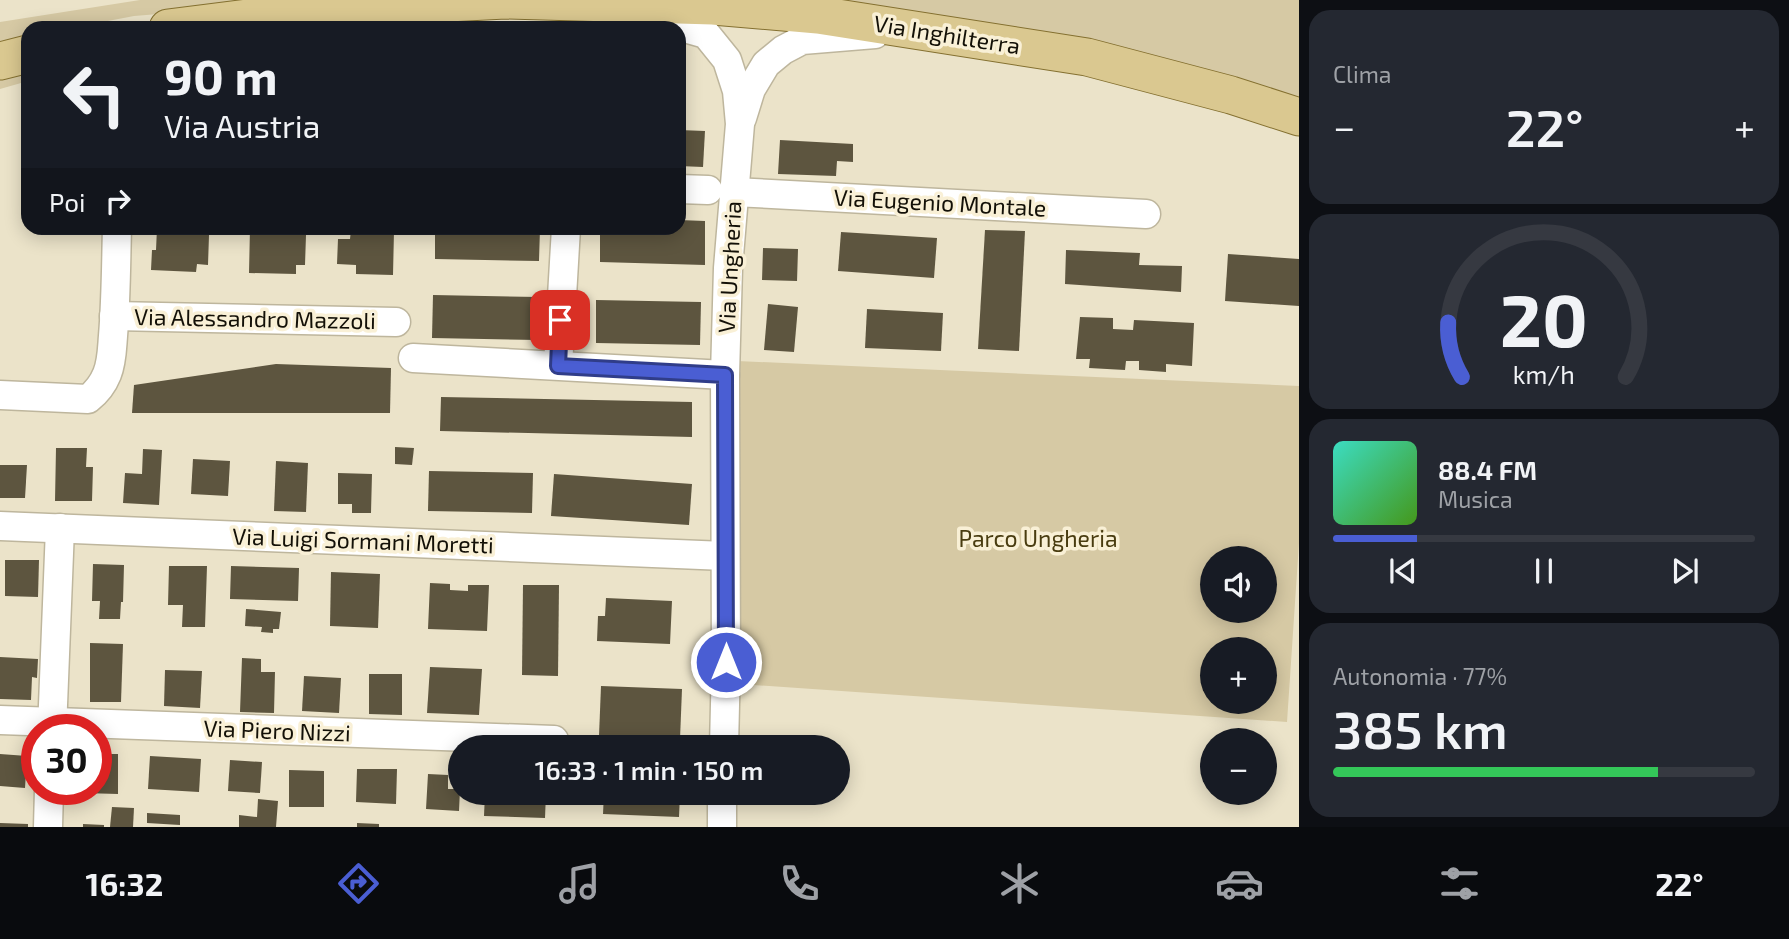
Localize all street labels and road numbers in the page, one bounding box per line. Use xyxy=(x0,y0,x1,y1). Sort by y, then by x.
street label: Via Inghilterra xyxy=(872,9,1022,59)
street label: Via Eugenio Montale xyxy=(833,182,1047,222)
street label: Via Ungheria xyxy=(712,200,746,334)
street label: Via Alessandro Mazzoli xyxy=(134,302,376,334)
street label: Via Luigi Sormani Moretti xyxy=(232,521,494,559)
street label: Via Piero Nizzi xyxy=(203,713,351,747)

